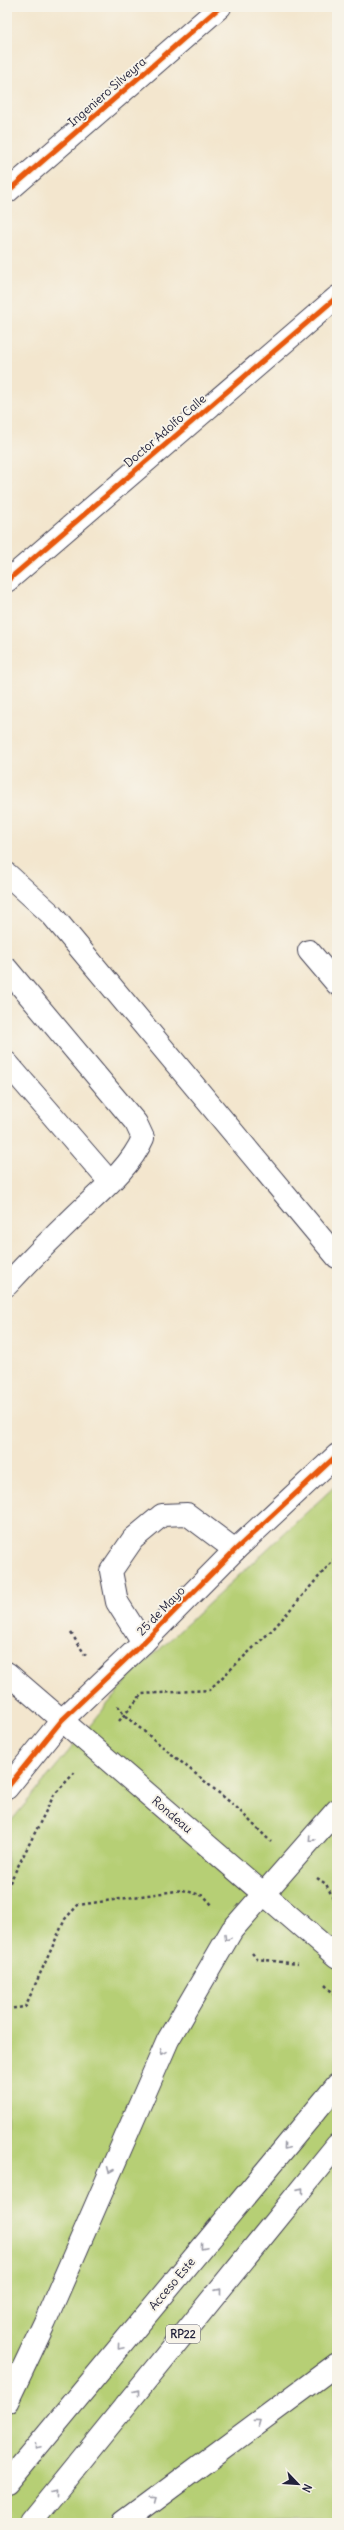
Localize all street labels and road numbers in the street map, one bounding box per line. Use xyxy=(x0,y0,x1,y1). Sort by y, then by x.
street label: Ingeniero Silveyra xyxy=(65,54,149,130)
street label: Doctor Adolfo Calle xyxy=(121,391,209,470)
street label: 25 de Mayo xyxy=(133,1583,188,1638)
street label: Rondeau xyxy=(149,1793,196,1836)
street label: Acceso Este xyxy=(145,2254,198,2313)
road number: RP22 xyxy=(166,2325,200,2343)

